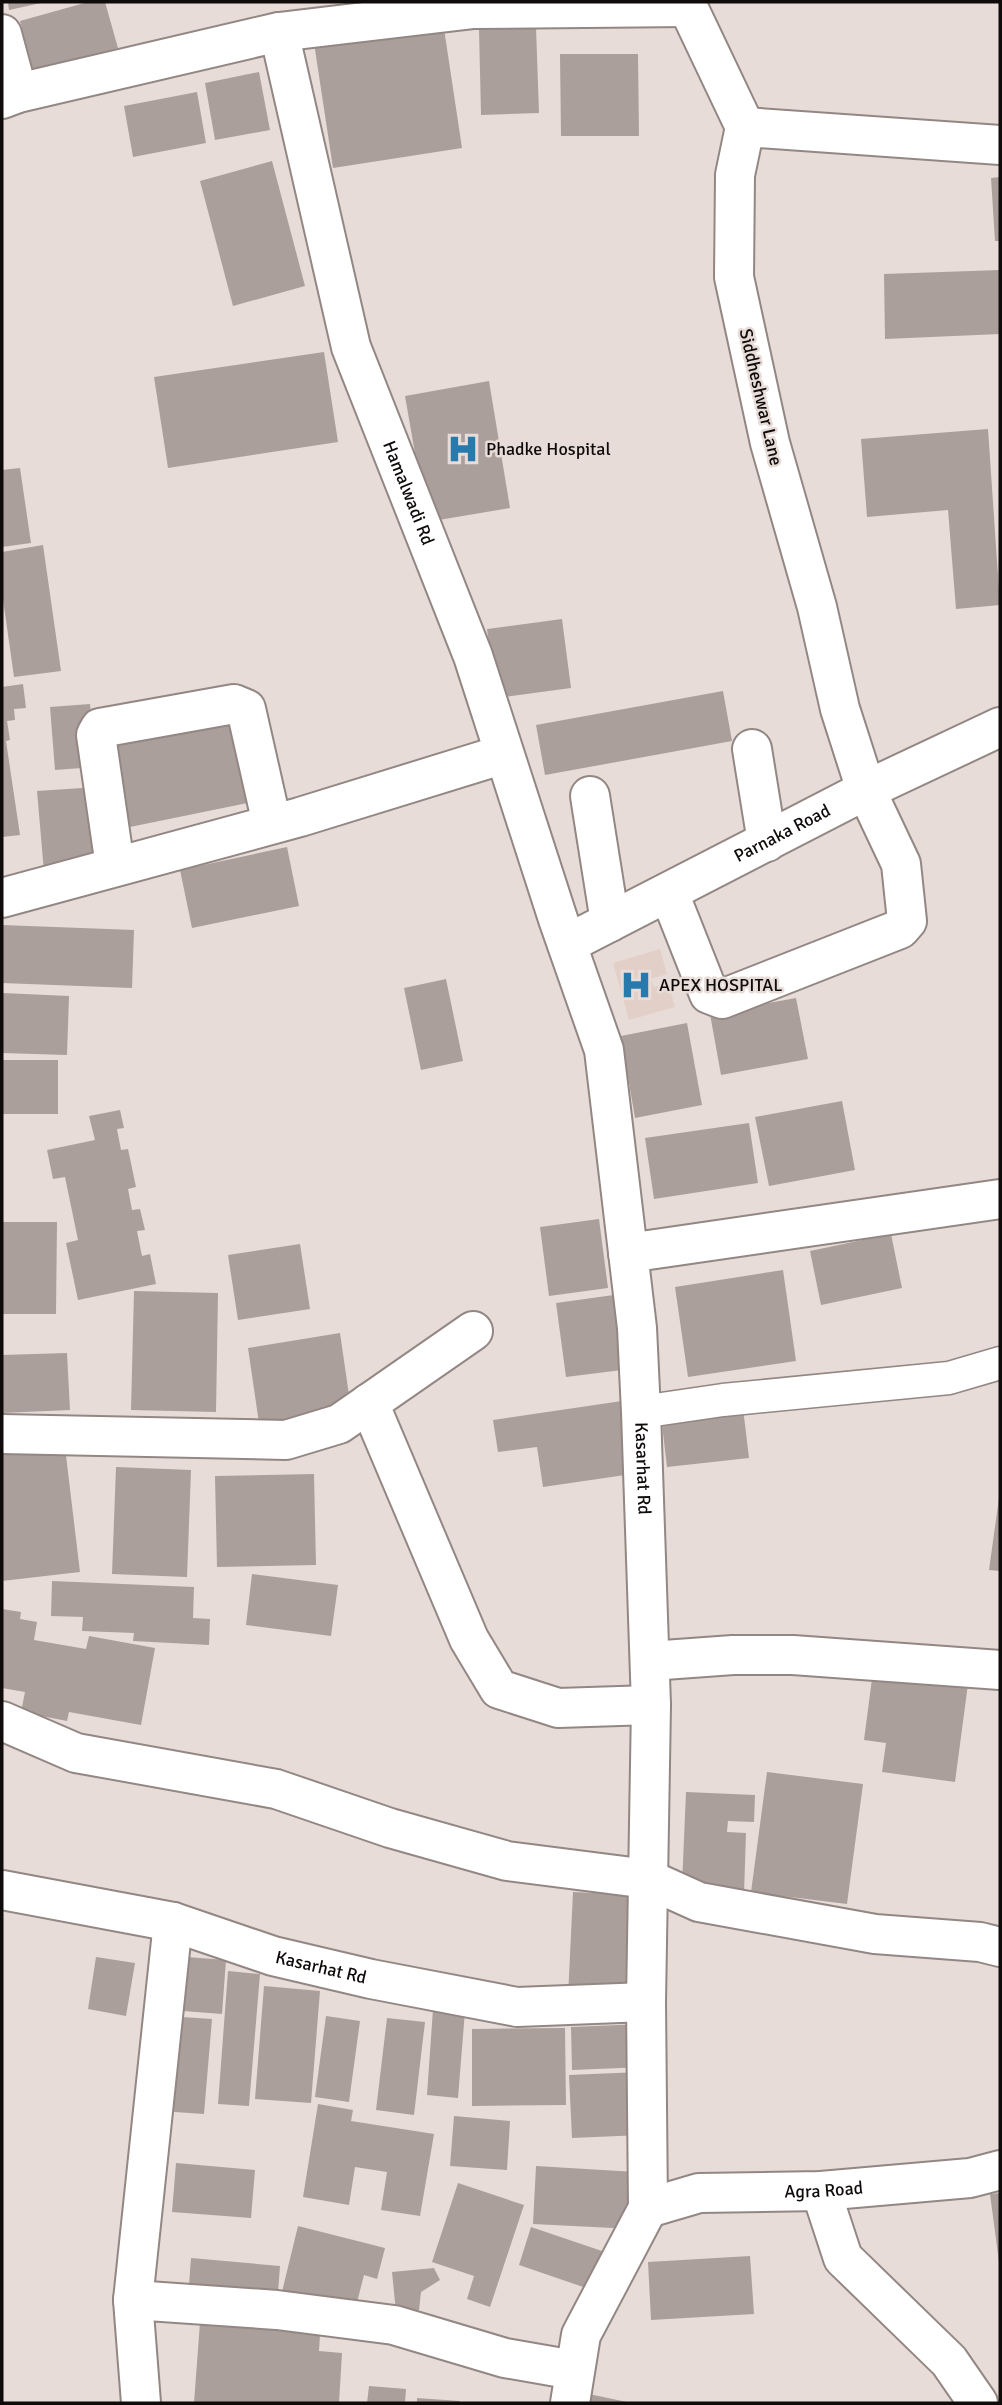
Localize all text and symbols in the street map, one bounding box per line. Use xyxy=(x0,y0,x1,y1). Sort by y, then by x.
street label: Siddheshwar Lane xyxy=(735,326,787,468)
hospital icon: Phadke Hospital xyxy=(446,432,480,466)
street label: Hamalwadi Rd xyxy=(378,438,439,548)
place label: Phadke Hospital xyxy=(486,438,611,460)
street label: Parnaka Road xyxy=(730,799,834,867)
hospital icon: APEX HOSPITAL xyxy=(619,968,653,1002)
place label: APEX HOSPITAL xyxy=(659,974,782,996)
street label: Kasarhat Rd xyxy=(630,1422,655,1515)
street label: Kasarhat Rd xyxy=(273,1946,369,1989)
street label: Agra Road xyxy=(784,2176,864,2203)

